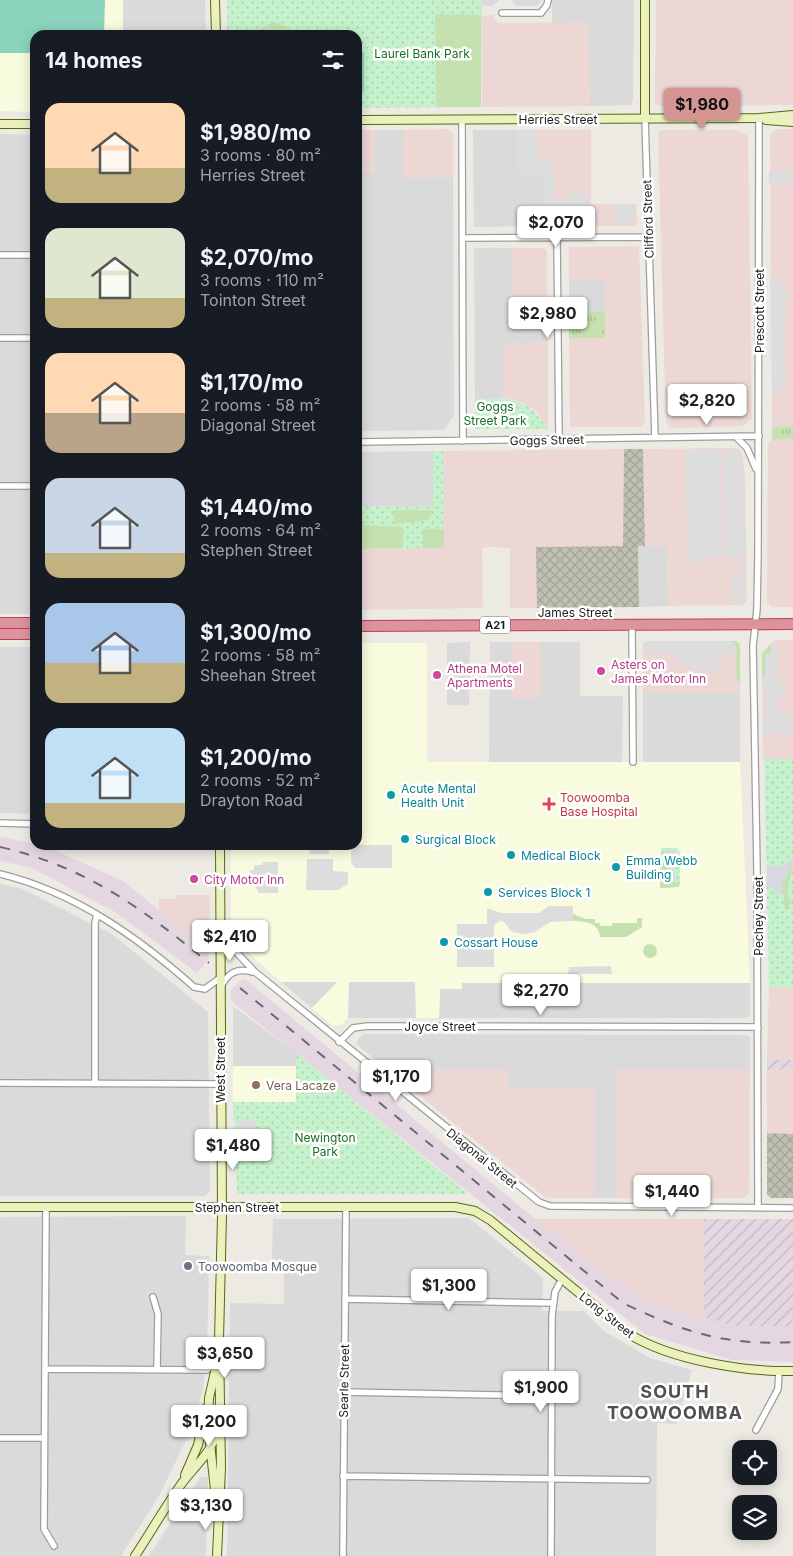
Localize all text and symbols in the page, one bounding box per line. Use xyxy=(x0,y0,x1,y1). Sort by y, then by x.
icon: filters xyxy=(319,46,347,74)
park label: Laurel Bank Park xyxy=(374,46,470,61)
text: 14 homes xyxy=(45,48,143,73)
pin: $1,980 xyxy=(661,88,743,130)
text: $1,980 xyxy=(675,94,729,114)
street label: Herries Street xyxy=(519,112,597,127)
text: $1,980/mo xyxy=(200,120,311,145)
icon: home xyxy=(85,123,145,183)
text: 3 rooms · 80 m² xyxy=(200,145,321,165)
text: Herries Street xyxy=(200,165,305,185)
street label: Clifford Street xyxy=(639,179,657,259)
pin: $2,070 xyxy=(515,206,597,248)
text: $2,070 xyxy=(528,212,584,232)
text: $2,070/mo xyxy=(200,245,313,270)
icon: home xyxy=(85,248,145,308)
street label: Prescott Street xyxy=(752,269,767,353)
text: 3 rooms · 110 m² xyxy=(200,270,324,290)
text: Tointon Street xyxy=(200,290,306,310)
pin: $2,980 xyxy=(507,296,589,339)
text: $2,980 xyxy=(519,303,577,323)
text: $1,170/mo xyxy=(200,370,303,395)
icon: home xyxy=(85,373,145,433)
pin: $2,820 xyxy=(666,384,748,426)
text: $2,820 xyxy=(679,390,735,410)
text: 2 rooms · 58 m² xyxy=(200,395,320,415)
park label: Goggs Street Park xyxy=(464,399,527,428)
text: Diagonal Street xyxy=(200,415,316,435)
street label: Goggs Street xyxy=(510,432,584,448)
text: $1,440/mo xyxy=(200,495,313,520)
icon: home xyxy=(85,498,145,558)
text: 2 rooms · 64 m² xyxy=(200,520,321,540)
text: Stephen Street xyxy=(200,540,312,560)
street label: James Street xyxy=(538,605,612,620)
road number: A21 xyxy=(480,616,510,634)
text: $1,300/mo xyxy=(200,620,311,645)
icon: home xyxy=(85,623,145,683)
text: 2 rooms · 58 m² xyxy=(200,645,320,665)
place label: Asters on James Motor Inn xyxy=(611,657,706,686)
place label: Athena Motel Apartments xyxy=(447,661,522,690)
text: Sheehan Street xyxy=(200,665,316,685)
marker: Asters on James Motor Inn xyxy=(595,665,607,677)
marker: Athena Motel Apartments xyxy=(431,669,443,681)
text: $1,200/mo xyxy=(200,745,312,770)
icon: home xyxy=(85,748,145,808)
text: 2 rooms · 52 m² xyxy=(200,770,320,790)
place label: Acute Mental Health Unit xyxy=(401,781,476,810)
marker: Acute Mental Health Unit xyxy=(385,789,397,801)
text: Drayton Road xyxy=(200,790,303,810)
place label: Toowoomba Base Hospital xyxy=(560,790,638,819)
marker: Toowoomba Base Hospital xyxy=(542,797,556,811)
place label: Surgical Block xyxy=(415,832,496,847)
marker: Surgical Block xyxy=(399,833,411,845)
place label: Medical Block xyxy=(521,848,601,863)
marker: Medical Block xyxy=(505,849,517,861)
place label: Emma Webb Building xyxy=(626,853,697,882)
marker: Emma Webb Building xyxy=(610,861,622,873)
place label: City Motor Inn xyxy=(204,872,284,887)
marker: City Motor Inn xyxy=(188,873,200,885)
street label: Pechey Street xyxy=(751,876,766,956)
place label: Services Block 1 xyxy=(498,885,590,900)
marker: Services Block 1 xyxy=(482,886,494,898)
pin: $2,410 xyxy=(189,920,271,962)
text: $2,410 xyxy=(203,926,257,946)
place label: Cossart House xyxy=(454,935,538,950)
marker: Cossart House xyxy=(438,936,450,948)
pin: $2,270 xyxy=(500,974,582,1016)
text: $2,270 xyxy=(513,980,569,1000)
street label: Joyce Street xyxy=(404,1019,476,1034)
street label: West Street xyxy=(213,1037,228,1103)
pin: $1,170 xyxy=(355,1060,437,1102)
text: $1,170 xyxy=(372,1066,420,1086)
place label: Vera Lacaze xyxy=(266,1078,336,1093)
marker: Vera Lacaze xyxy=(250,1079,262,1091)
street label: Diagonal Street xyxy=(444,1125,521,1191)
pin: $1,480 xyxy=(192,1128,274,1171)
park label: Newington Park xyxy=(294,1130,356,1159)
text: $1,480 xyxy=(206,1135,260,1155)
pin: $1,440 xyxy=(631,1174,713,1217)
text: $1,440 xyxy=(644,1181,700,1201)
street label: Stephen Street xyxy=(195,1200,279,1215)
place label: Toowoomba Mosque xyxy=(198,1259,317,1274)
marker: Toowoomba Mosque xyxy=(182,1260,194,1272)
pin: $1,300 xyxy=(408,1268,490,1311)
text: $1,300 xyxy=(422,1275,476,1295)
street label: Long Street xyxy=(577,1289,638,1341)
pin: $3,650 xyxy=(184,1336,266,1379)
text: $3,650 xyxy=(197,1343,253,1363)
street label: Searle Street xyxy=(336,1344,352,1418)
pin: $1,900 xyxy=(500,1370,582,1413)
text: $1,900 xyxy=(514,1377,568,1397)
district label: SOUTH TOOWOOMBA xyxy=(607,1381,743,1423)
pin: $1,200 xyxy=(168,1404,250,1447)
text: $1,200 xyxy=(182,1411,236,1431)
map controls xyxy=(732,1440,777,1540)
button: locate xyxy=(732,1440,777,1485)
pin: $3,130 xyxy=(165,1488,247,1531)
text: $3,130 xyxy=(180,1495,232,1515)
button: layers xyxy=(732,1495,777,1540)

